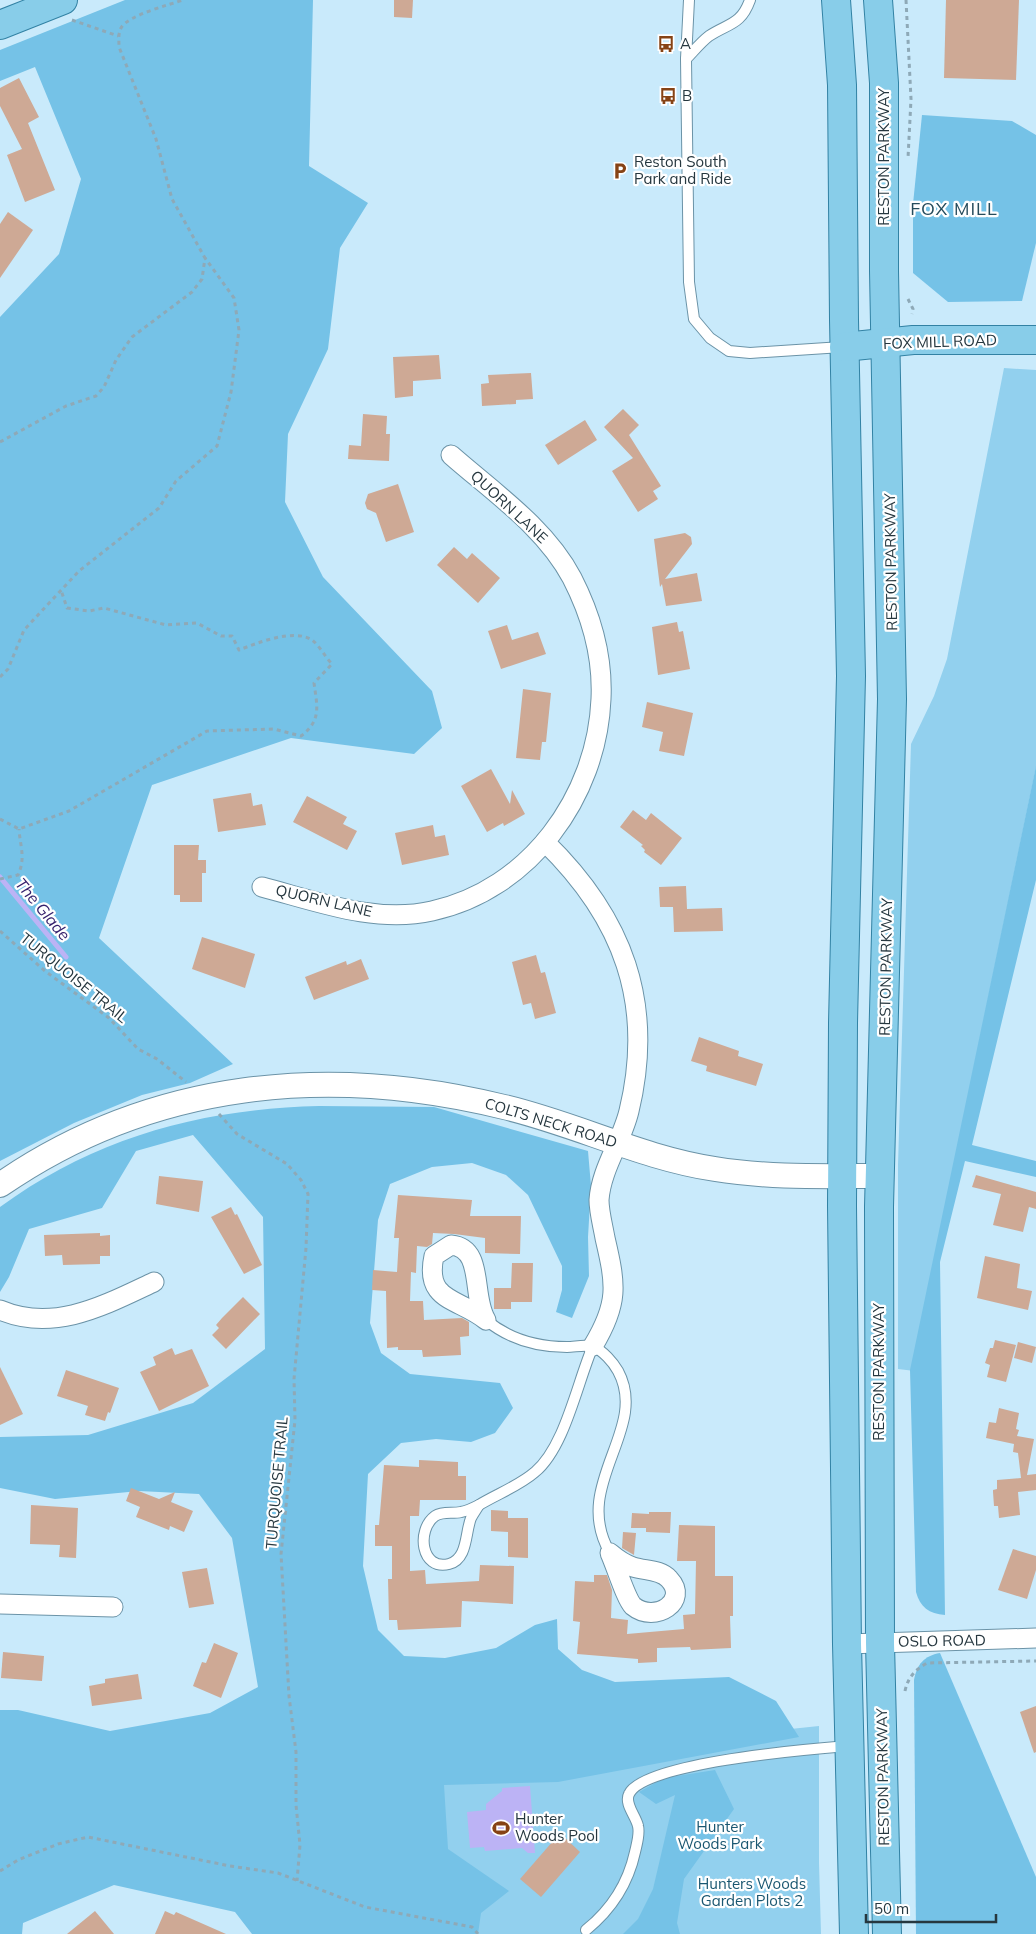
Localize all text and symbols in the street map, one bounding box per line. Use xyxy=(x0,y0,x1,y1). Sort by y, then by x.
bus stop icon: A xyxy=(656,34,676,54)
place label: A xyxy=(680,34,691,53)
bus stop icon: B xyxy=(658,86,678,106)
place label: B xyxy=(682,86,692,105)
street label: RESTON PARKWAY xyxy=(874,87,893,226)
place label: Reston South Park and Ride xyxy=(634,152,731,188)
parking icon: Reston South Park and Ride xyxy=(610,161,630,181)
district label: FOX MILL xyxy=(910,197,998,220)
street label: FOX MILL ROAD xyxy=(883,330,997,353)
street label: QUORN LANE xyxy=(467,466,552,547)
street label: RESTON PARKWAY xyxy=(880,492,901,631)
water label: The Glade xyxy=(11,874,75,945)
street label: QUORN LANE xyxy=(274,880,374,921)
street label: RESTON PARKWAY xyxy=(875,897,896,1036)
street label: TURQUOISE TRAIL xyxy=(17,928,132,1027)
street label: COLTS NECK ROAD xyxy=(483,1093,620,1152)
street label: RESTON PARKWAY xyxy=(869,1302,888,1441)
street label: TURQUOISE TRAIL xyxy=(261,1416,292,1550)
street label: OSLO ROAD xyxy=(898,1630,986,1651)
street label: RESTON PARKWAY xyxy=(872,1707,893,1846)
place label: Hunter Woods Pool xyxy=(515,1809,598,1845)
park label: Hunter Woods Park xyxy=(678,1817,763,1853)
sports icon: Hunter Woods Pool xyxy=(491,1818,511,1838)
park label: Hunters Woods Garden Plots 2 xyxy=(698,1874,806,1910)
scale bar xyxy=(866,1892,996,1924)
text: 50 m xyxy=(874,1899,909,1918)

